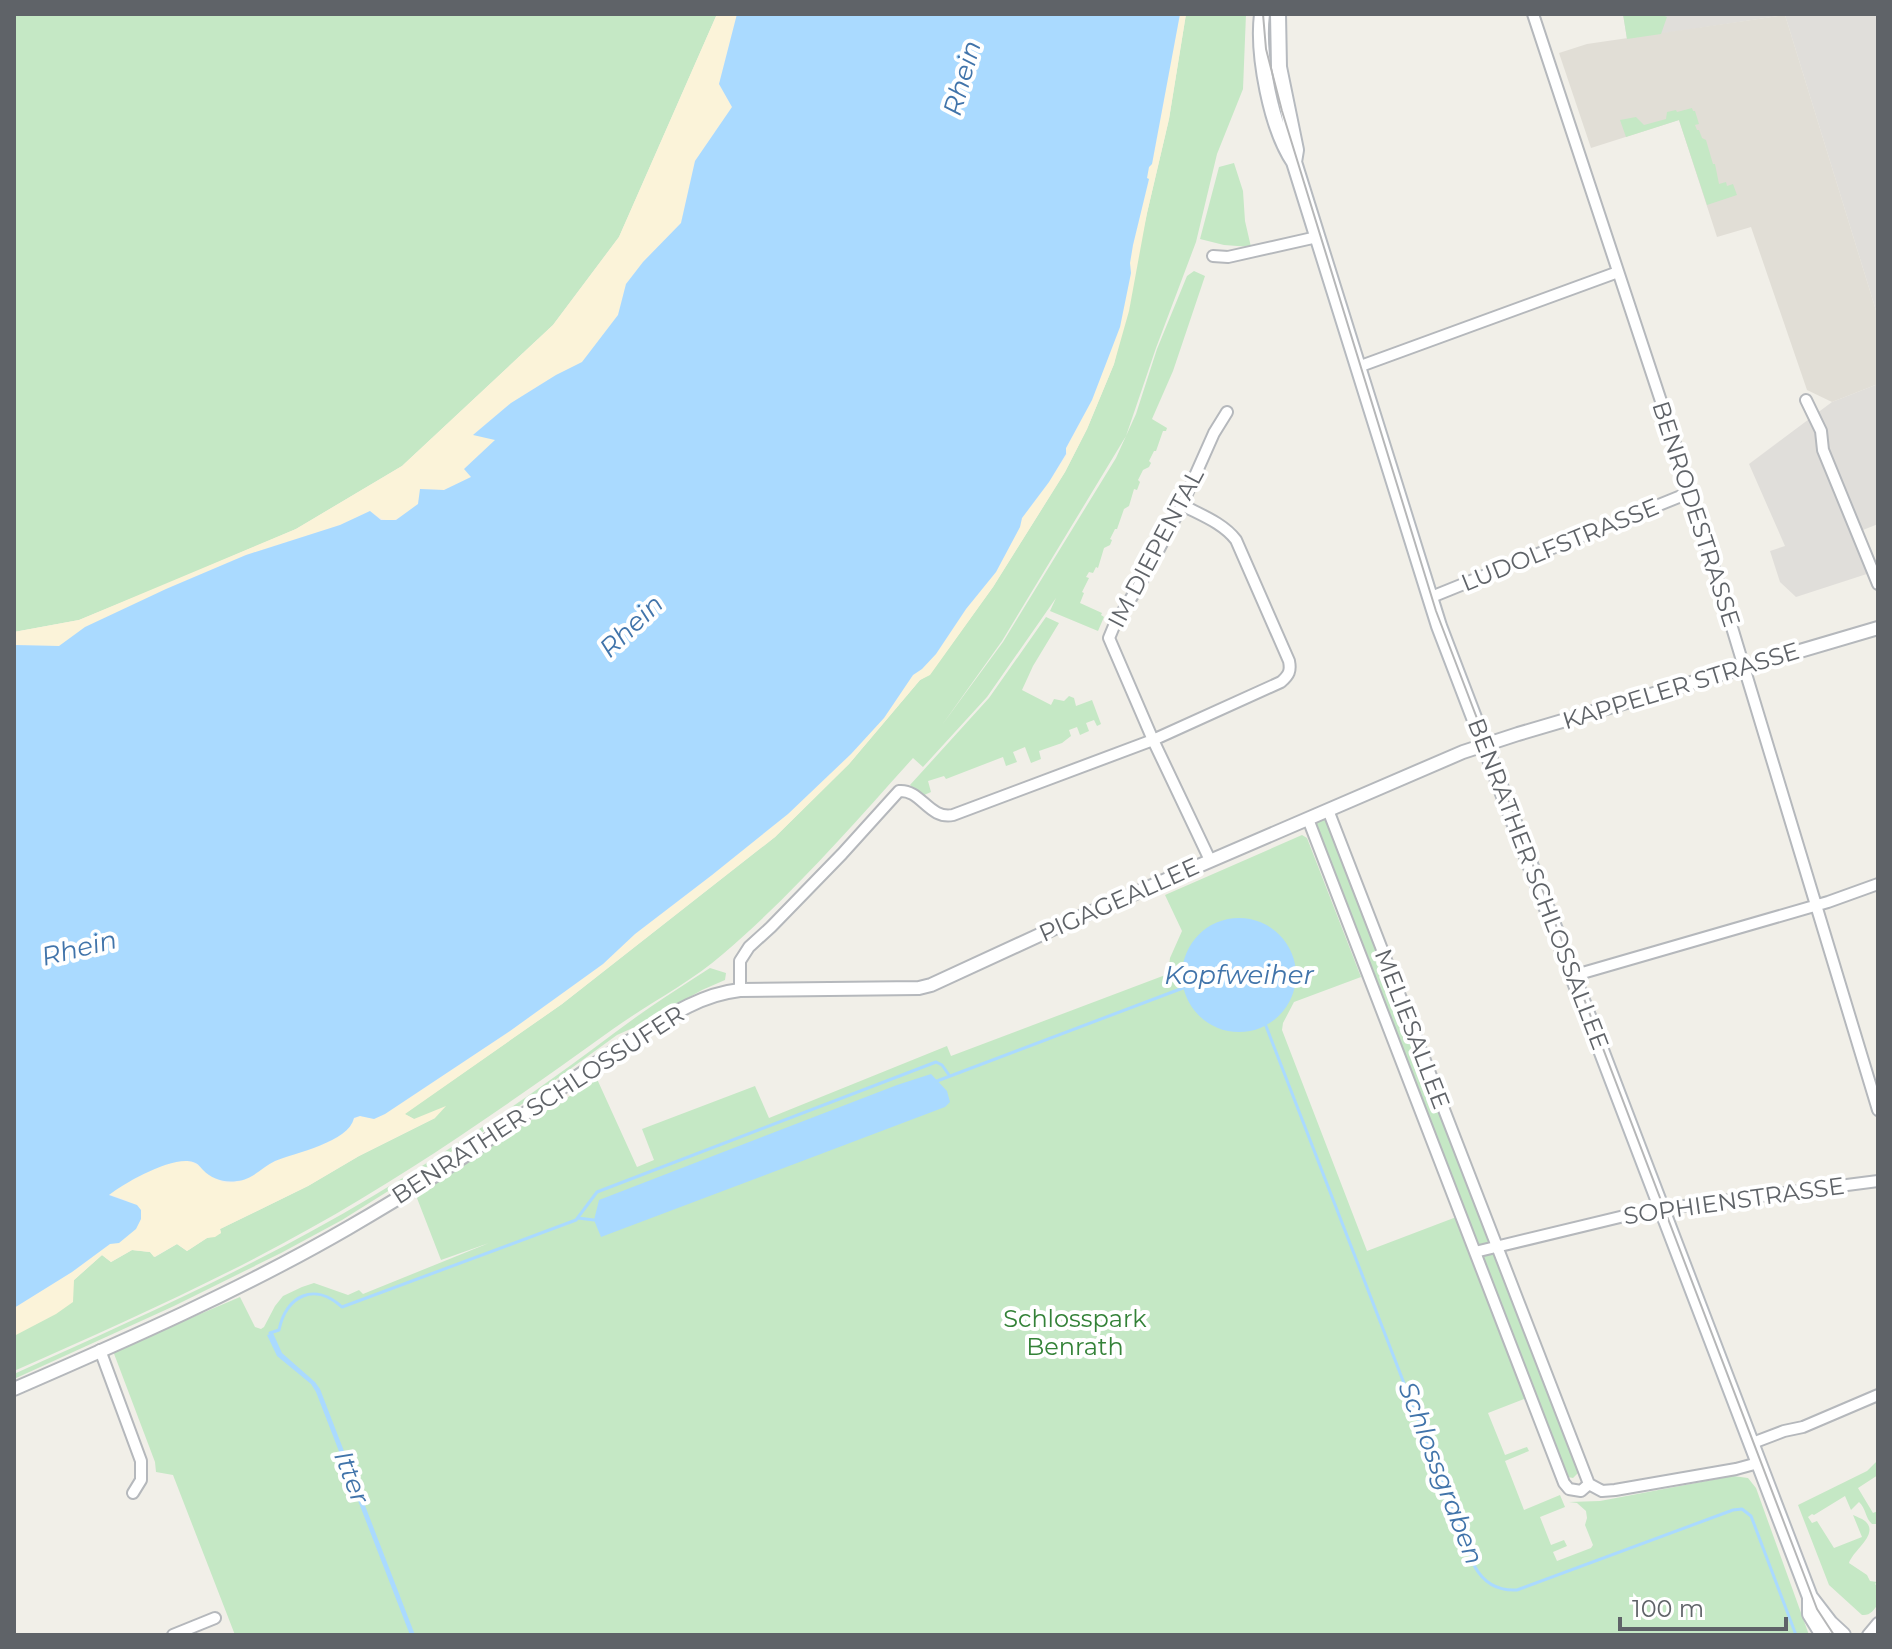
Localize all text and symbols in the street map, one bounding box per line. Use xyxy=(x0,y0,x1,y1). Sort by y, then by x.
water label: Rhein xyxy=(936,37,988,119)
street label: BENRODESTRASSE xyxy=(1646,397,1747,630)
street label: IM DIEPENTAL xyxy=(1101,463,1210,632)
street label: LUDOLFSTRASSE xyxy=(1457,492,1663,597)
water label: Rhein xyxy=(592,588,670,664)
street label: KAPPELER STRASSE xyxy=(1559,636,1803,735)
street label: BENRATHER SCHLOSSALLEE xyxy=(1462,714,1615,1054)
street label: PIGAGEALLEE xyxy=(1034,851,1203,948)
water label: Rhein xyxy=(38,923,120,973)
street label: MELIESALLEE xyxy=(1369,945,1456,1113)
water label: Kopfweiher xyxy=(1164,959,1314,991)
street label: BENRATHER SCHLOSSUFER xyxy=(386,999,689,1210)
street label: SOPHIENSTRASSE xyxy=(1622,1171,1846,1230)
park label: Schlosspark Benrath xyxy=(1003,1304,1147,1361)
water label: Schlossgraben xyxy=(1391,1377,1491,1569)
water label: Itter xyxy=(327,1446,377,1509)
scale bar xyxy=(1620,1581,1786,1631)
text: 100 m xyxy=(1632,1594,1704,1623)

